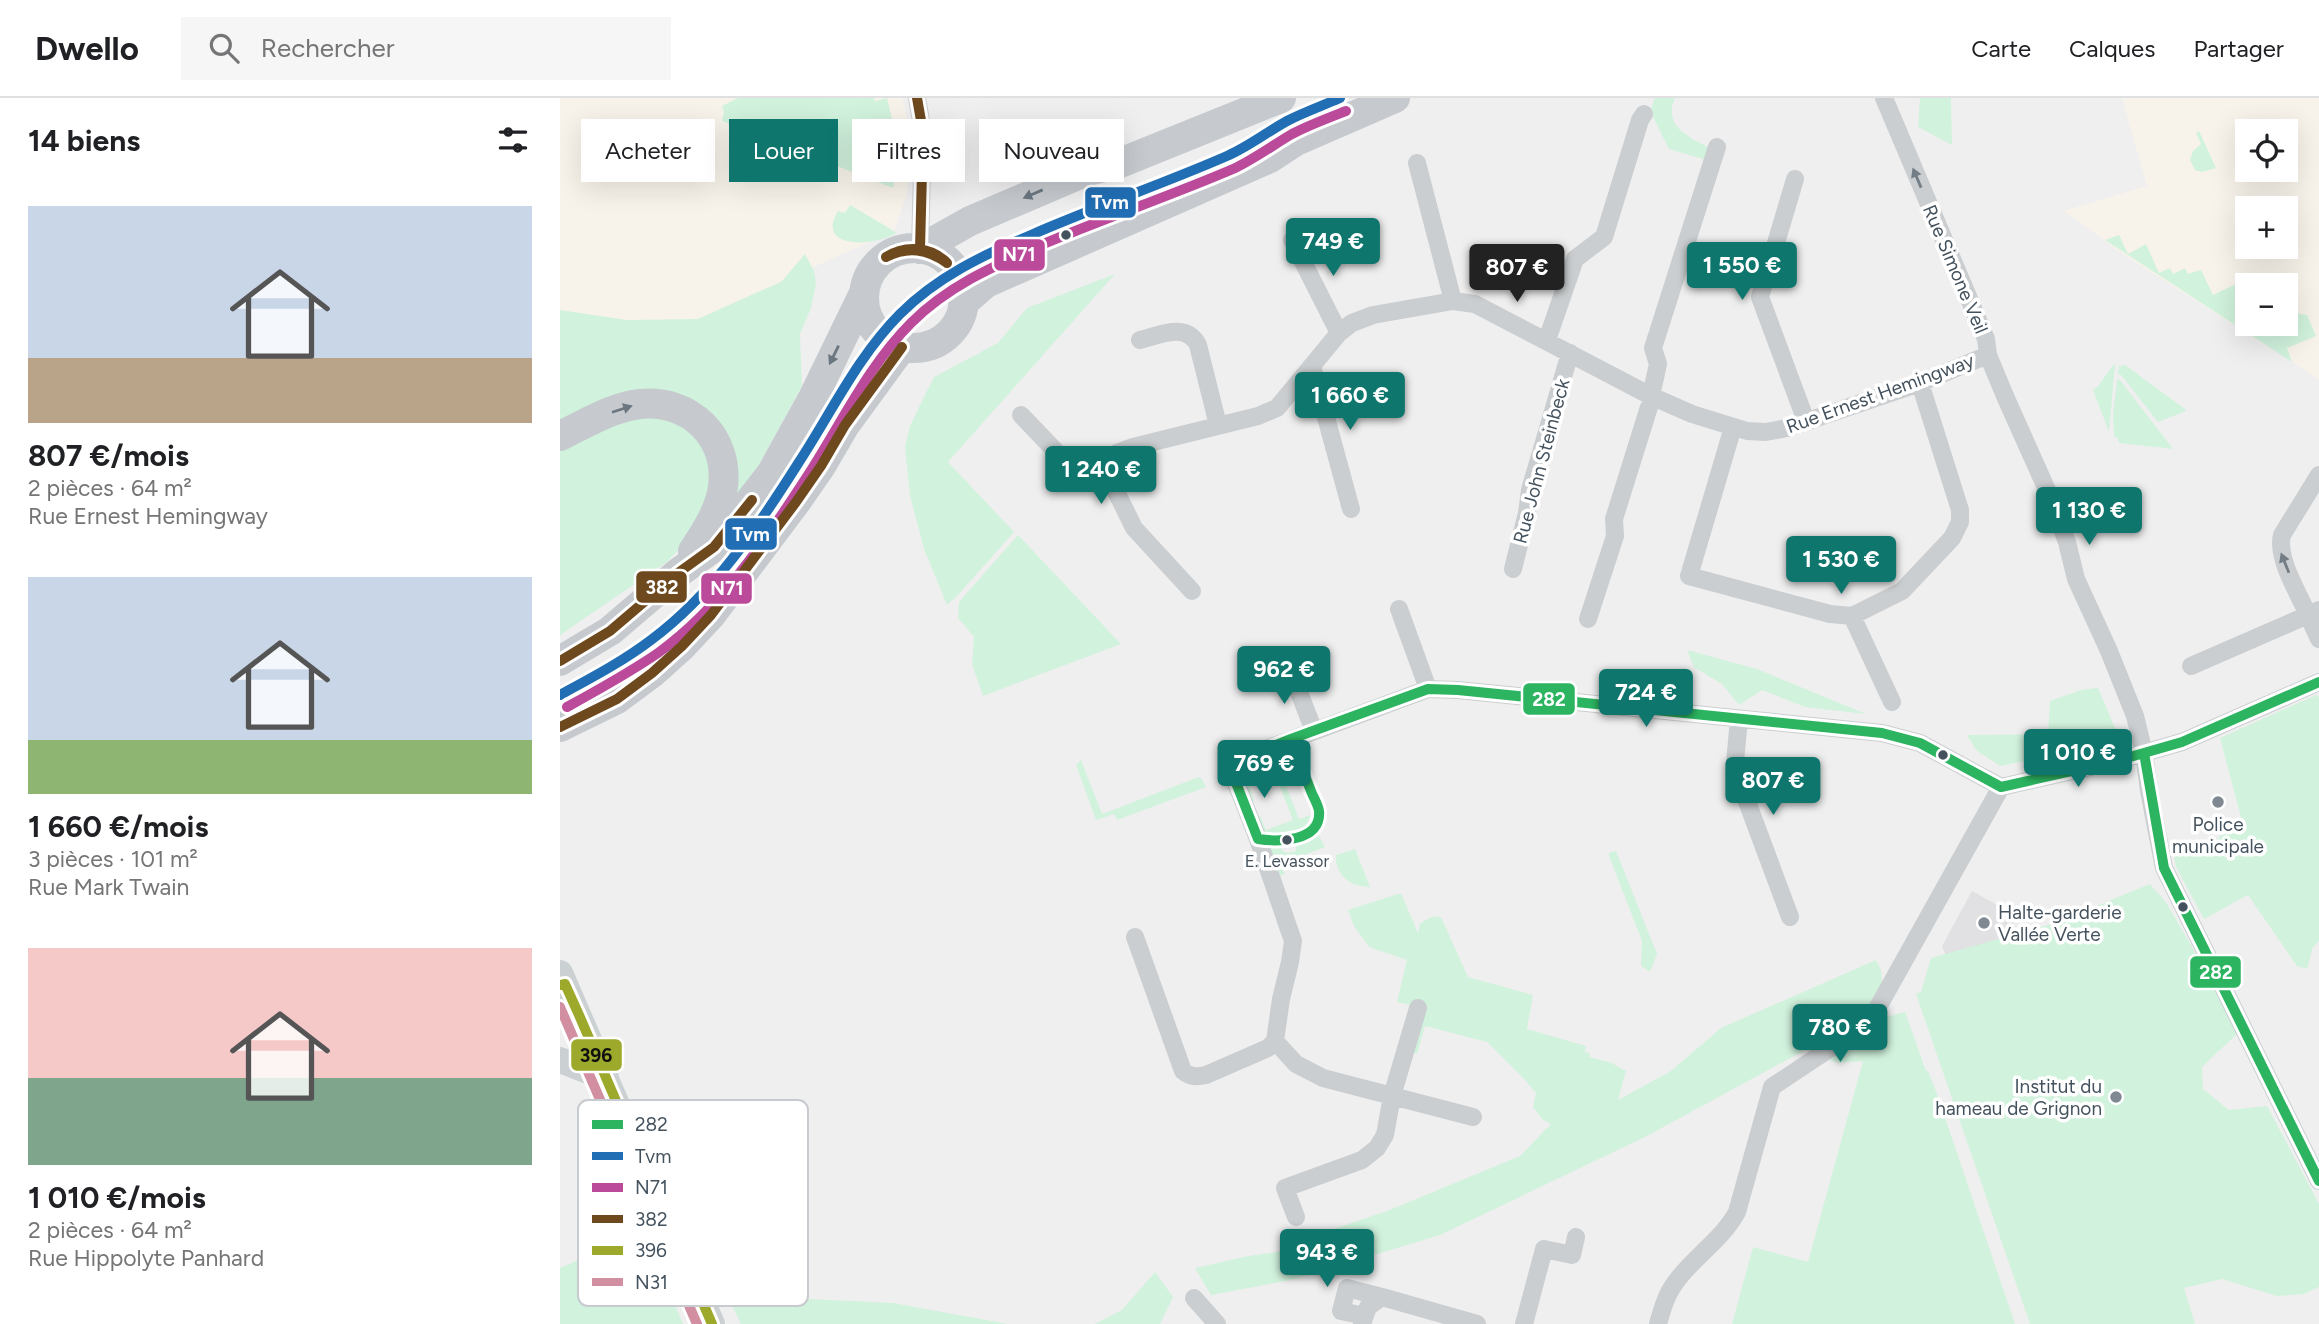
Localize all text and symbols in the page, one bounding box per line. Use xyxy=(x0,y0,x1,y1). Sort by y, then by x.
search box xyxy=(181,17,671,80)
text: Dwello xyxy=(35,29,139,68)
icon: search xyxy=(205,29,243,67)
text: Rechercher xyxy=(261,32,394,64)
text: Carte xyxy=(1971,34,2031,63)
text: Calques xyxy=(2069,34,2155,63)
text: Partager xyxy=(2193,34,2284,63)
chip: Acheter xyxy=(581,119,715,182)
chip: Louer xyxy=(729,119,838,182)
chip: Filtres xyxy=(852,119,965,182)
chip: Nouveau xyxy=(979,119,1124,182)
map controls xyxy=(2235,119,2298,336)
button: locate xyxy=(2235,119,2298,182)
icon: filters xyxy=(494,121,532,159)
text: 14 biens xyxy=(28,122,140,159)
one-way arrow xyxy=(1912,168,1923,189)
line badge: Tvm xyxy=(1084,186,1137,219)
one-way arrow xyxy=(1023,188,1043,200)
text: Tvm xyxy=(1091,191,1129,214)
button: + xyxy=(2235,196,2298,259)
street label: Rue Simone Veil xyxy=(1918,201,1993,337)
pin: 749 € xyxy=(1284,218,1382,278)
text: 749 € xyxy=(1302,227,1364,255)
unlabelled marker xyxy=(1059,228,1073,242)
line badge: N71 xyxy=(993,238,1046,272)
pin: 1 550 € xyxy=(1677,242,1807,302)
text: N71 xyxy=(1002,243,1036,266)
pin: 807 € xyxy=(1468,244,1566,304)
icon: home xyxy=(217,251,343,377)
text: 1 550 € xyxy=(1703,251,1781,279)
text: 807 € xyxy=(1485,253,1549,281)
button: − xyxy=(2235,273,2298,336)
one-way arrow xyxy=(829,345,840,365)
street label: Rue Ernest Hemingway xyxy=(1783,349,1977,438)
pin: 1 660 € xyxy=(1285,372,1415,432)
street label: Rue John Steinbeck xyxy=(1508,376,1575,546)
text: 1 660 € xyxy=(1311,381,1389,409)
one-way arrow xyxy=(612,403,633,414)
text: 807 €/mois xyxy=(28,437,189,474)
pin: 1 240 € xyxy=(1036,446,1166,506)
text: 1 240 € xyxy=(1061,455,1141,483)
text: 2 pièces · 64 m² xyxy=(28,474,192,502)
pin: 1 130 € xyxy=(2024,488,2154,547)
text: 1 130 € xyxy=(2052,496,2126,524)
text: Rue Ernest Hemingway xyxy=(28,502,268,530)
line badge: Tvm xyxy=(724,517,778,551)
text: Tvm xyxy=(732,523,770,546)
pin: 1 530 € xyxy=(1776,536,1906,596)
text: 1 530 € xyxy=(1802,545,1880,573)
one-way arrow xyxy=(2280,553,2291,574)
line badge: 382 xyxy=(635,570,688,604)
line badge: N71 xyxy=(700,572,753,605)
text: 382 xyxy=(645,576,679,599)
text: N71 xyxy=(710,577,744,600)
icon: home xyxy=(217,622,343,748)
pin: 962 € xyxy=(1235,646,1333,706)
text: 962 € xyxy=(1253,655,1315,683)
pin: 724 € xyxy=(1597,670,1695,729)
text: 724 € xyxy=(1615,678,1677,706)
line badge: 282 xyxy=(1522,682,1576,716)
text: 282 xyxy=(1532,688,1566,711)
pin: 1 010 € xyxy=(2013,730,2143,789)
text: 1 010 € xyxy=(2040,738,2116,766)
pin: 769 € xyxy=(1215,740,1313,800)
unlabelled marker xyxy=(1936,748,1950,762)
text: 769 € xyxy=(1234,749,1294,777)
pin: 807 € xyxy=(1724,758,1822,817)
text: 807 € xyxy=(1741,766,1805,794)
marker: Police municipale xyxy=(2210,794,2226,810)
text: 1 660 €/mois xyxy=(28,808,208,845)
place label: Police municipale xyxy=(2172,813,2264,858)
marker: E. Levassor xyxy=(1280,833,1294,847)
text: 3 pièces · 101 m² xyxy=(28,845,198,873)
place label: E. Levassor xyxy=(1245,851,1329,871)
text: Rue Mark Twain xyxy=(28,873,189,901)
unlabelled marker xyxy=(2176,900,2190,914)
place label: Halte-garderie Vallée Verte xyxy=(1998,901,2122,946)
marker: Halte-garderie Vallée Verte xyxy=(1976,915,1992,931)
line badge: 282 xyxy=(2189,955,2242,989)
text: 282 xyxy=(2199,961,2233,984)
icon: home xyxy=(217,993,343,1119)
pin: 780 € xyxy=(1791,1004,1889,1064)
text: 780 € xyxy=(1808,1013,1872,1041)
line badge: 396 xyxy=(570,1038,623,1072)
text: 396 xyxy=(580,1044,612,1067)
place label: Institut du hameau de Grignon xyxy=(1935,1075,2102,1120)
marker: Institut du hameau de Grignon xyxy=(2108,1089,2124,1105)
legend xyxy=(578,1100,808,1306)
text: 282 xyxy=(635,1113,668,1136)
text: Tvm xyxy=(635,1145,671,1168)
text: N71 xyxy=(635,1176,668,1199)
text: 1 010 €/mois xyxy=(28,1179,206,1216)
text: 382 xyxy=(635,1208,668,1231)
text: 2 pièces · 64 m² xyxy=(28,1216,192,1244)
pin: 943 € xyxy=(1278,1230,1376,1289)
text: 943 € xyxy=(1296,1238,1358,1266)
text: 396 xyxy=(635,1239,667,1262)
text: Rue Hippolyte Panhard xyxy=(28,1244,264,1272)
text: N31 xyxy=(635,1271,668,1294)

